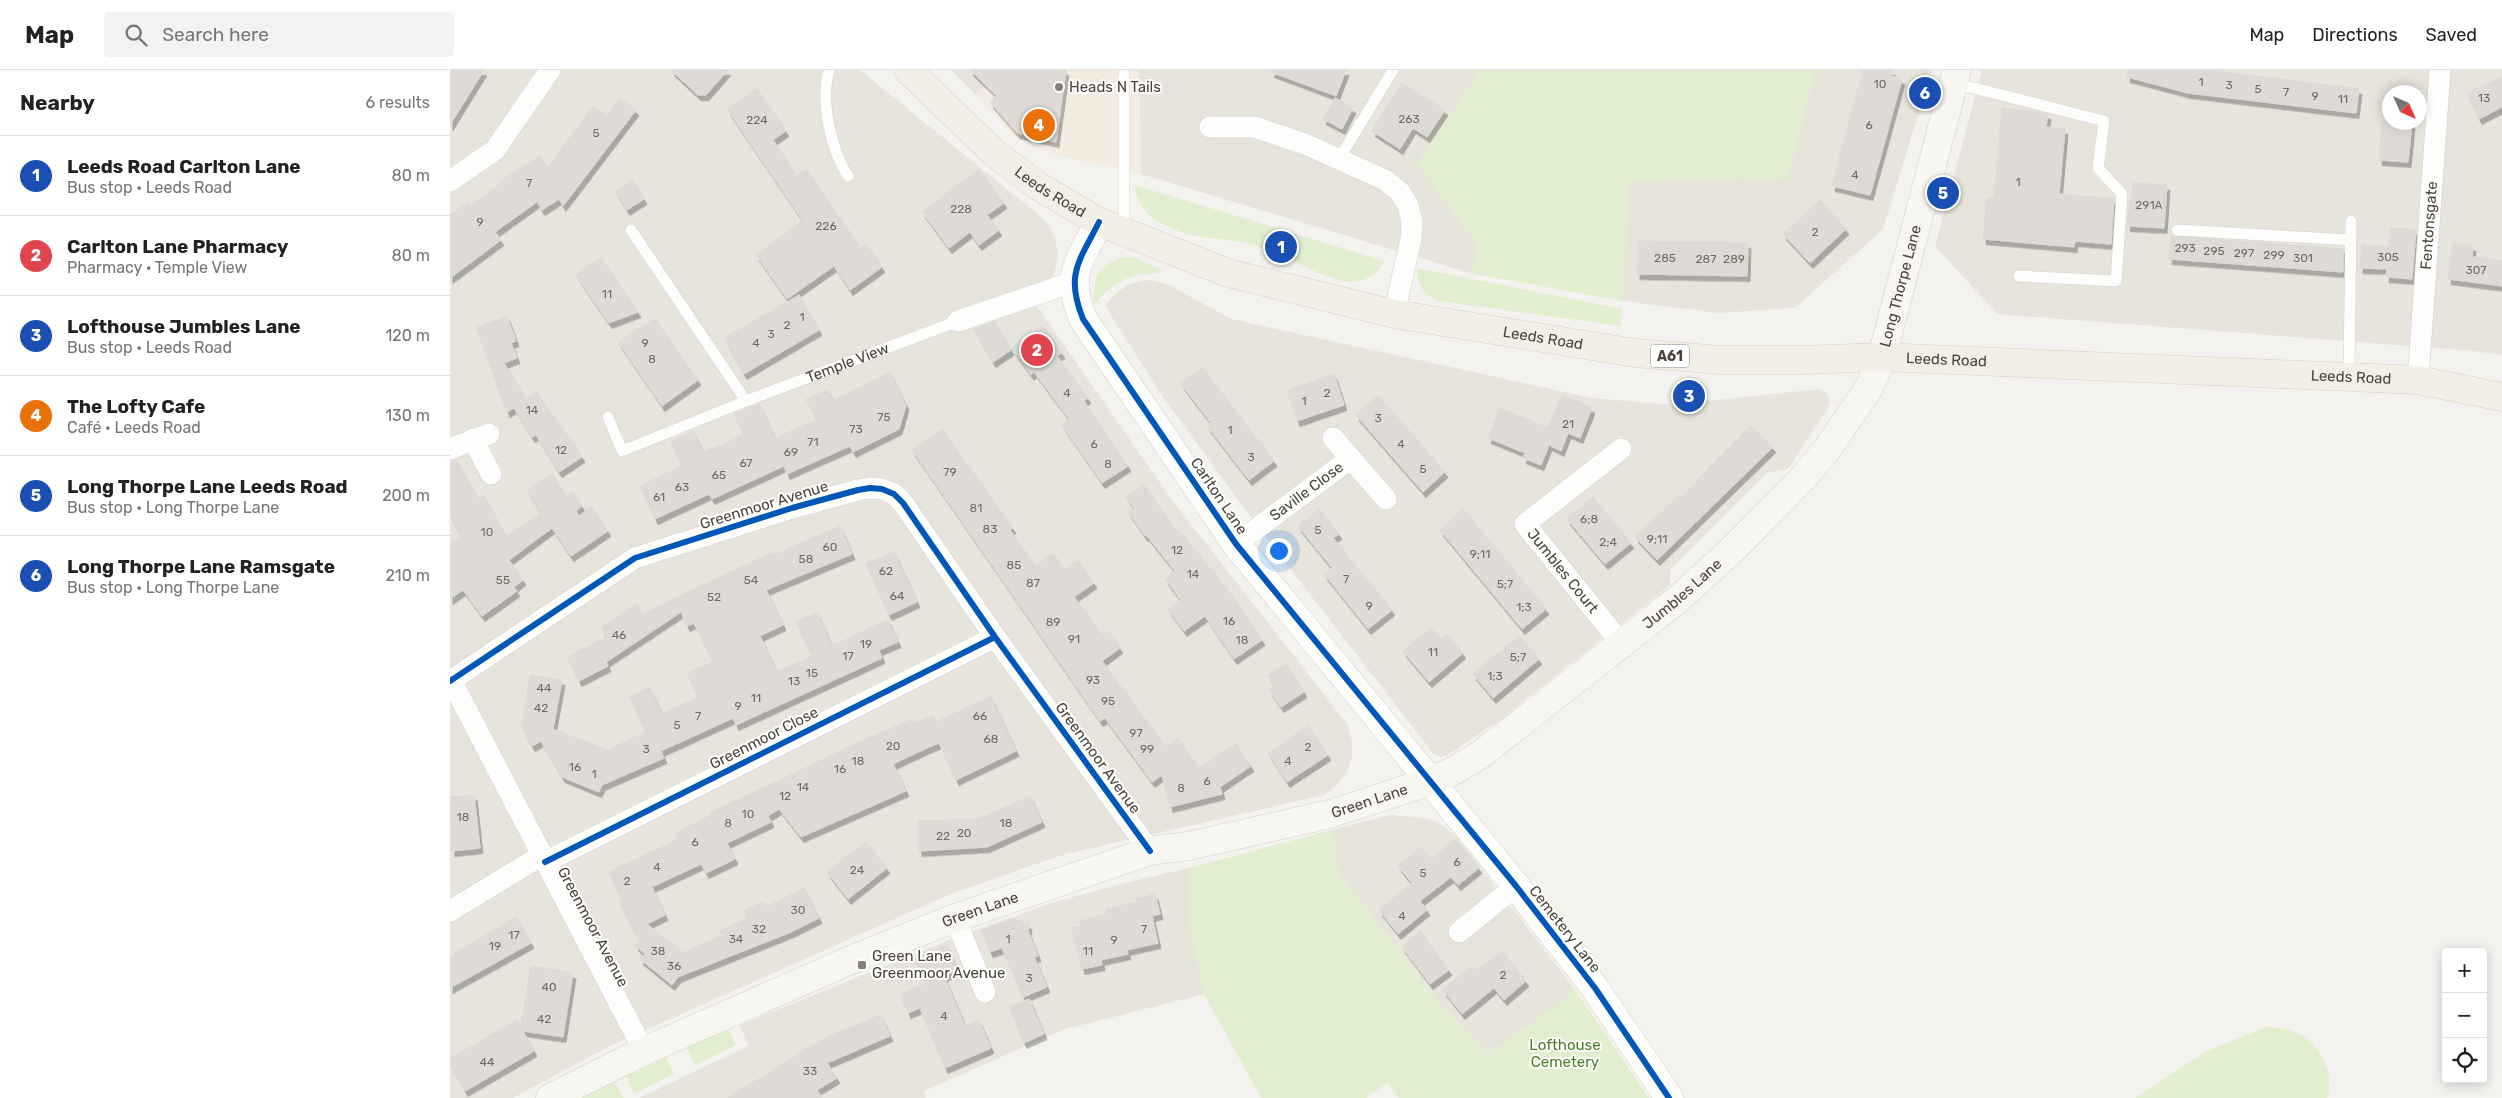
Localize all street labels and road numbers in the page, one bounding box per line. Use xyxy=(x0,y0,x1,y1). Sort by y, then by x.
street label: Leeds Road xyxy=(1011,163,1089,221)
street label: Fentonsgate xyxy=(2417,181,2441,270)
street label: Long Thorpe Lane xyxy=(1876,223,1925,349)
street label: Leeds Road xyxy=(1502,323,1584,353)
street label: Temple View xyxy=(804,339,891,386)
road number: A61 xyxy=(1651,344,1689,368)
street label: Leeds Road xyxy=(1906,349,1987,370)
street label: Leeds Road xyxy=(2310,366,2392,388)
street label: Carlton Lane xyxy=(1187,454,1251,538)
street label: Saville Close xyxy=(1266,458,1347,525)
street label: Greenmoor Avenue xyxy=(698,477,830,533)
street label: Jumbles Court xyxy=(1523,525,1602,617)
street label: Jumbles Lane xyxy=(1639,555,1725,633)
street label: Greenmoor Avenue xyxy=(1052,699,1144,817)
street label: Greenmoor Close xyxy=(707,703,821,773)
street label: Green Lane xyxy=(1329,780,1410,822)
street label: Greenmoor Avenue xyxy=(554,864,632,990)
street label: Cemetery Lane xyxy=(1525,882,1605,976)
street label: Green Lane xyxy=(939,888,1021,931)

